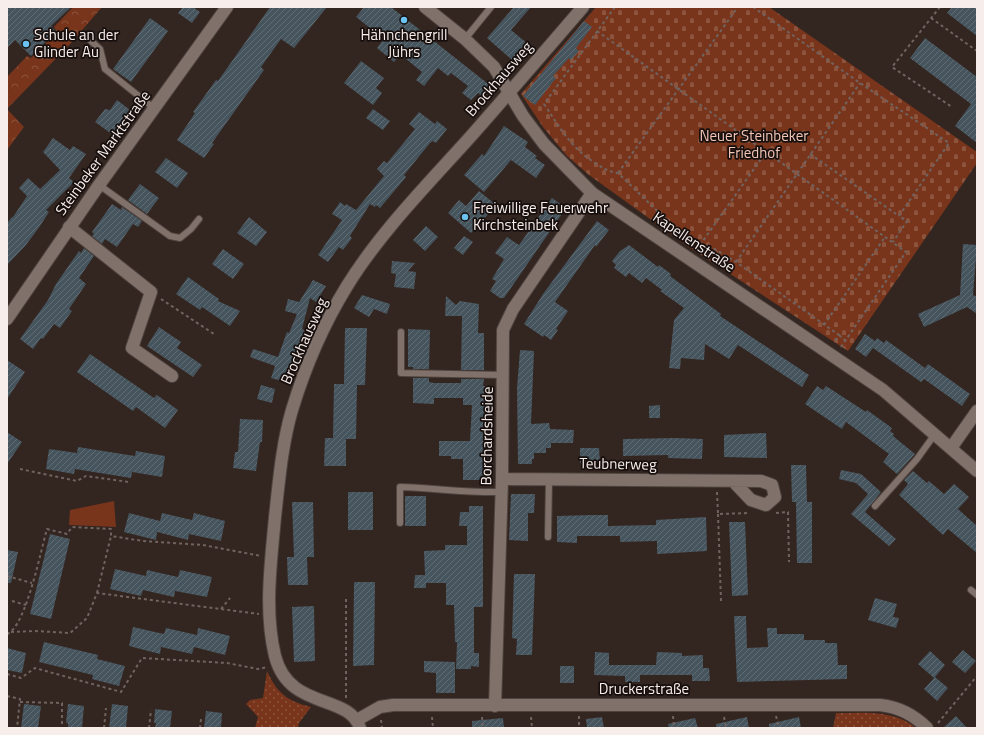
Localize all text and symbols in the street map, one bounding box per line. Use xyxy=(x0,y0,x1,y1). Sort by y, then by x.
marker: Hähnchengrill Jührs xyxy=(399,15,409,25)
place label: Schule an der Glinder Au xyxy=(34,23,119,63)
place label: Hähnchengrill Jührs xyxy=(360,23,448,63)
street label: Brockhausweg xyxy=(459,36,538,121)
marker: Schule an der Glinder Au xyxy=(21,39,31,49)
street label: Steinbeker Marktstraße xyxy=(49,85,156,220)
park label: Neuer Steinbeker Friedhof xyxy=(699,124,809,164)
place label: Freiwillige Feuerwehr Kirchsteinbek xyxy=(473,196,608,236)
street label: Kapellenstraße xyxy=(648,205,740,278)
marker: Freiwillige Feuerwehr Kirchsteinbek xyxy=(460,212,470,222)
street label: Brockhausweg xyxy=(274,293,333,388)
street label: Borchardsheide xyxy=(474,386,499,486)
street label: Teubnerweg xyxy=(579,451,657,476)
street label: Druckerstraße xyxy=(599,677,689,700)

